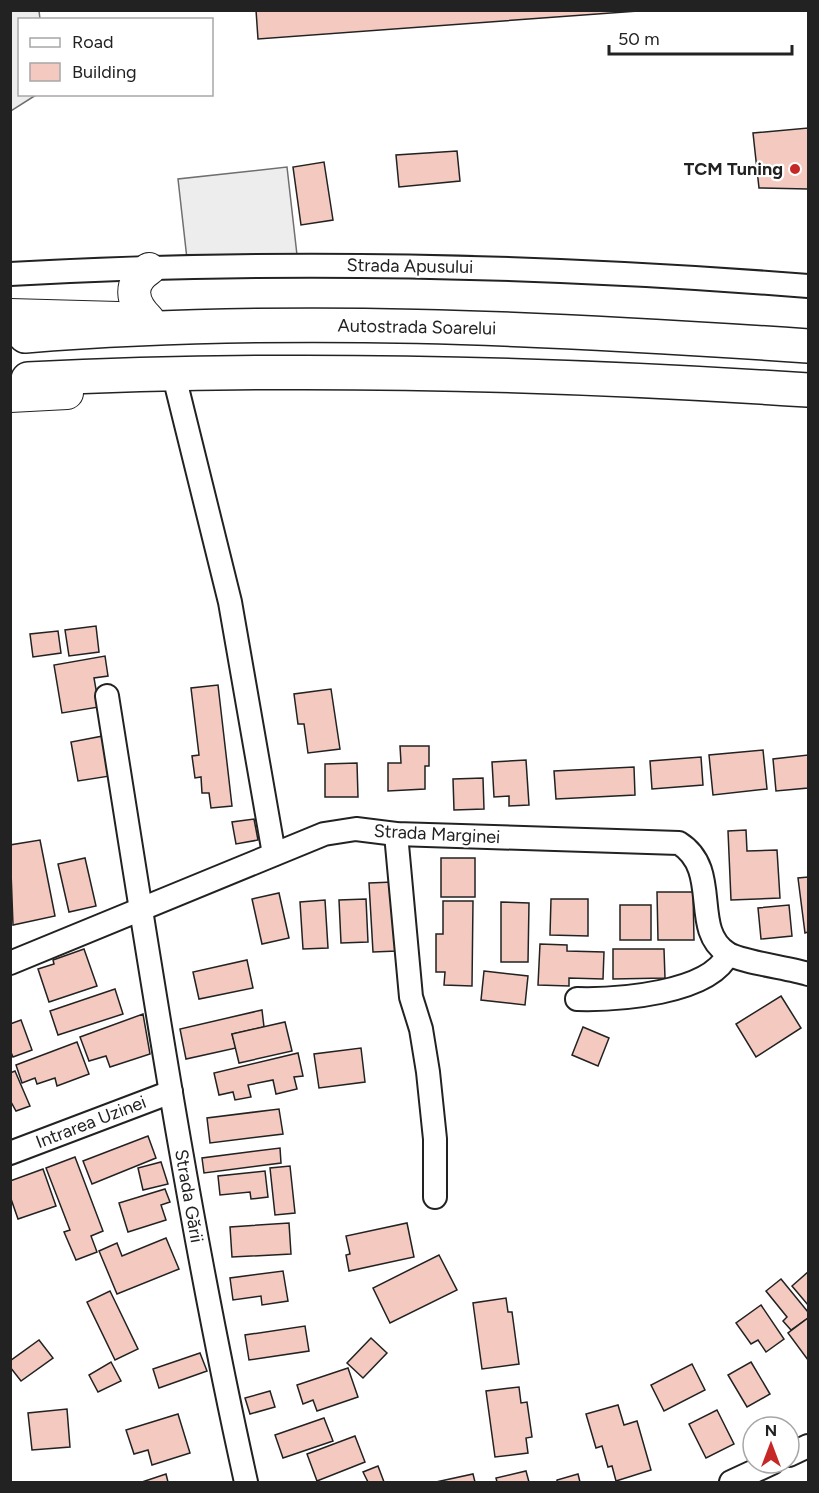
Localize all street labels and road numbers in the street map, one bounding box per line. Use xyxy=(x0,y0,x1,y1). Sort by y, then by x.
street label: Strada Apusului xyxy=(346,254,474,278)
street label: Autostrada Soarelui xyxy=(337,315,497,339)
street label: Strada Marginei xyxy=(373,820,501,848)
street label: Intrarea Uzinei xyxy=(33,1091,149,1153)
street label: Strada Gării xyxy=(170,1148,208,1244)

